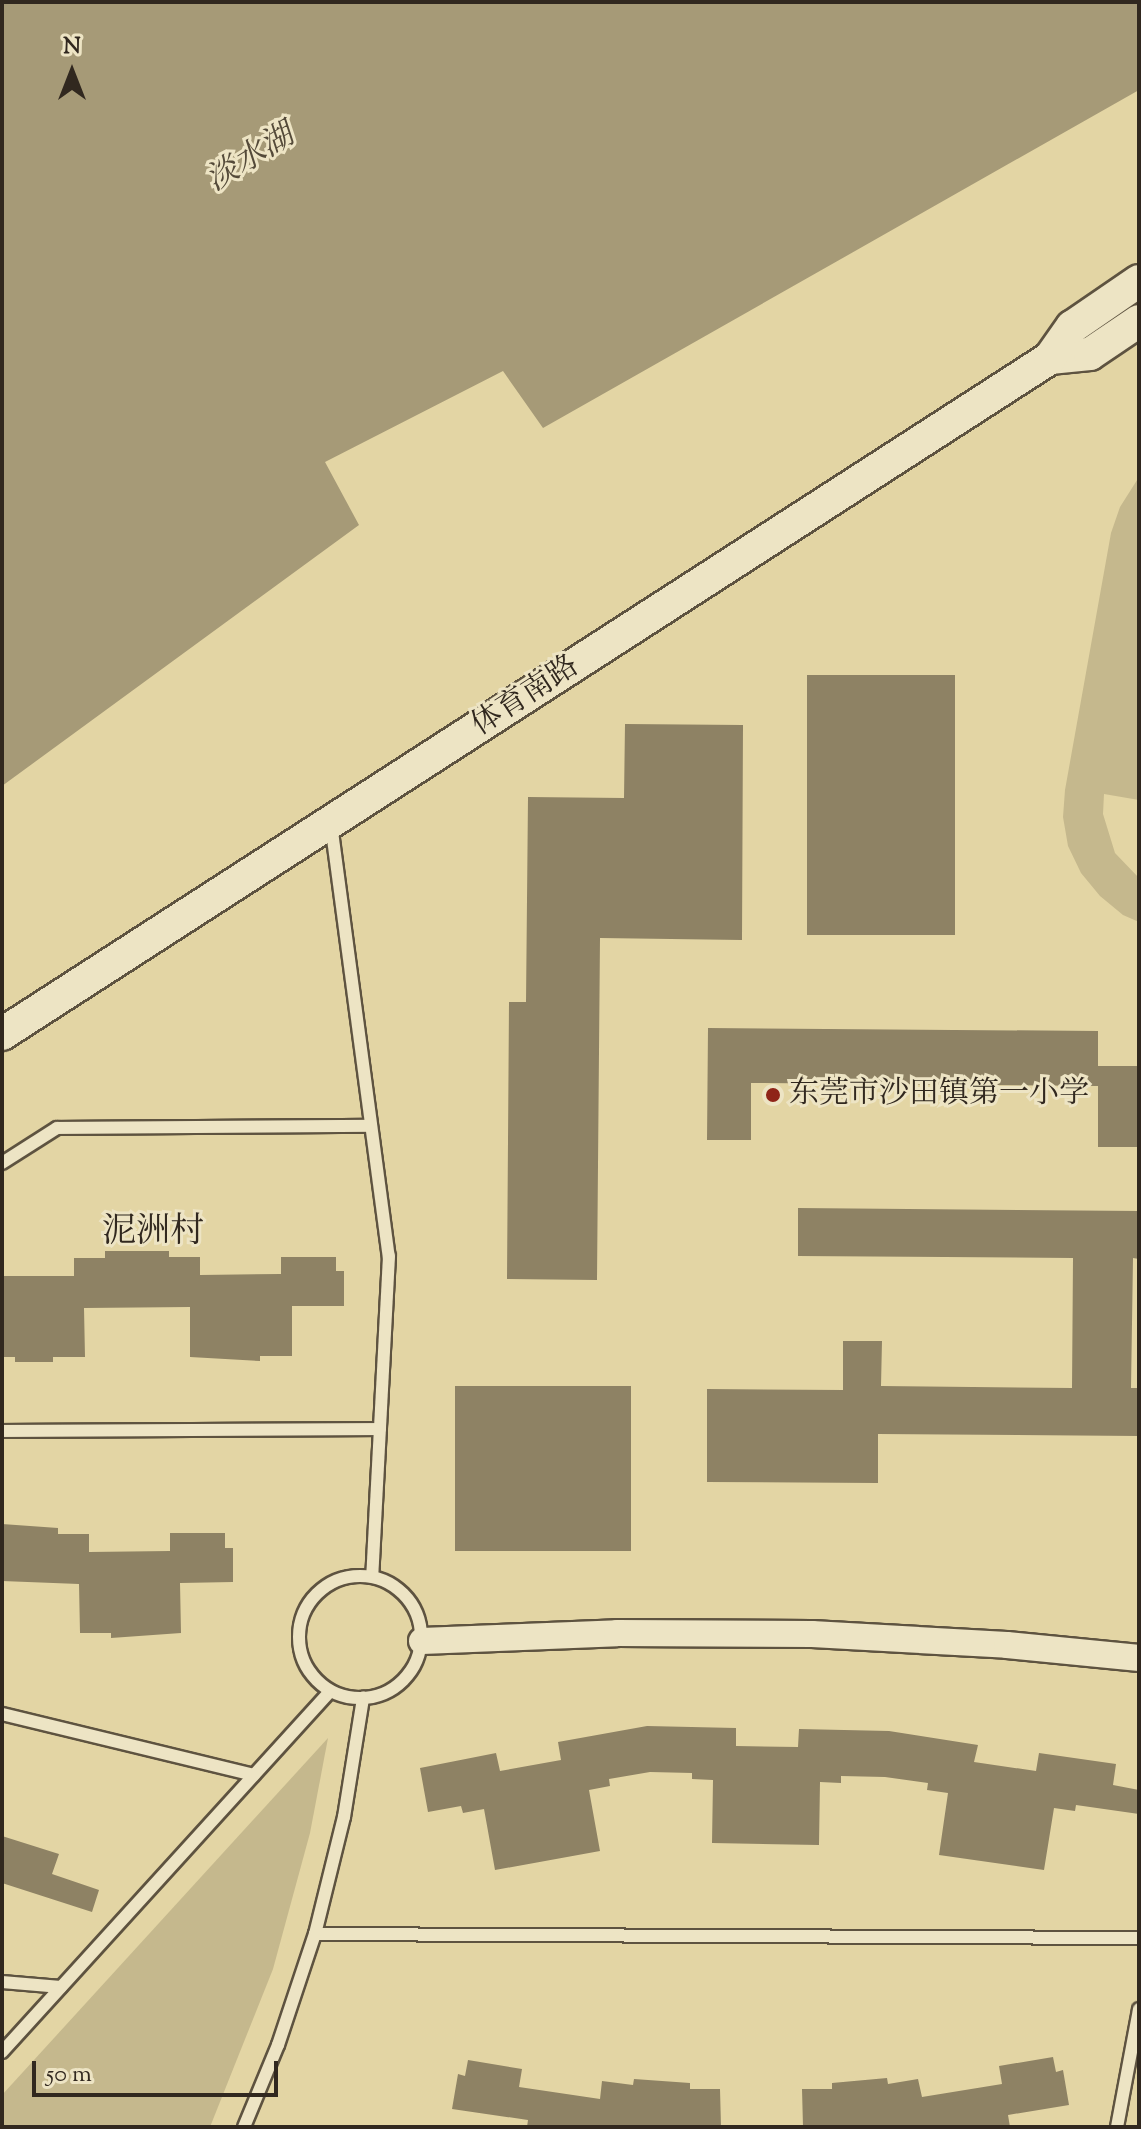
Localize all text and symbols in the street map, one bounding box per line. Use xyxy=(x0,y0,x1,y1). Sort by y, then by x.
north arrow xyxy=(32,32,112,112)
text: N xyxy=(63,32,81,64)
water label: 淡水湖 xyxy=(200,117,302,201)
street label: 体育南路 xyxy=(466,649,586,745)
place label: 东莞市沙田镇第一小学 xyxy=(789,1077,1089,1113)
marker: 东莞市沙田镇第一小学 xyxy=(764,1086,782,1104)
district label: 泥洲村 xyxy=(102,1213,204,1253)
scale bar xyxy=(36,2045,282,2095)
text: 50 m xyxy=(46,2058,92,2092)

